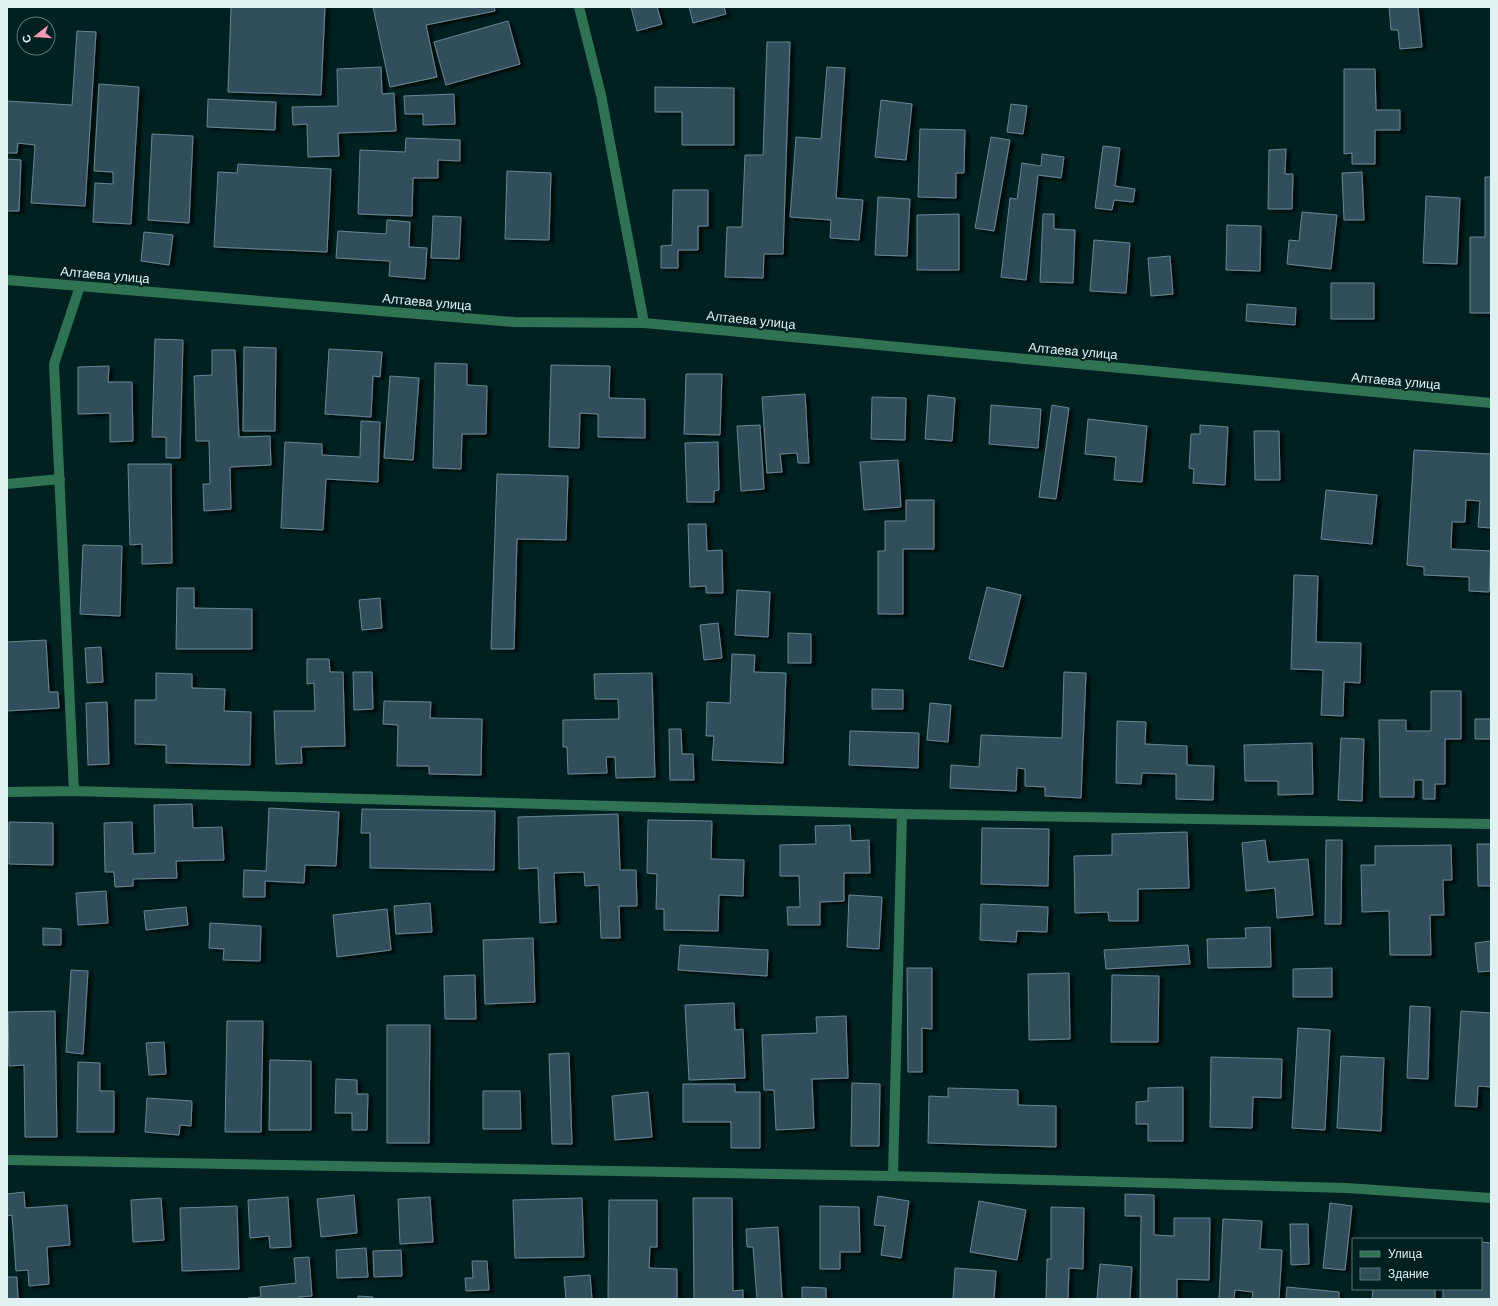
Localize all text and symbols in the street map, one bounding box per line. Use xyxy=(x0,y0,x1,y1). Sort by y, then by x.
north arrow xyxy=(16,16,56,56)
text: С xyxy=(19,33,34,45)
street label: Алтаева улица xyxy=(60,263,151,287)
street label: Алтаева улица xyxy=(382,290,473,314)
street label: Алтаева улица xyxy=(705,307,797,333)
street label: Алтаева улица xyxy=(1028,339,1119,363)
street label: Алтаева улица xyxy=(1351,369,1442,393)
legend xyxy=(1352,1238,1482,1290)
text: Улица xyxy=(1388,1246,1422,1262)
text: Здание xyxy=(1388,1266,1429,1282)

